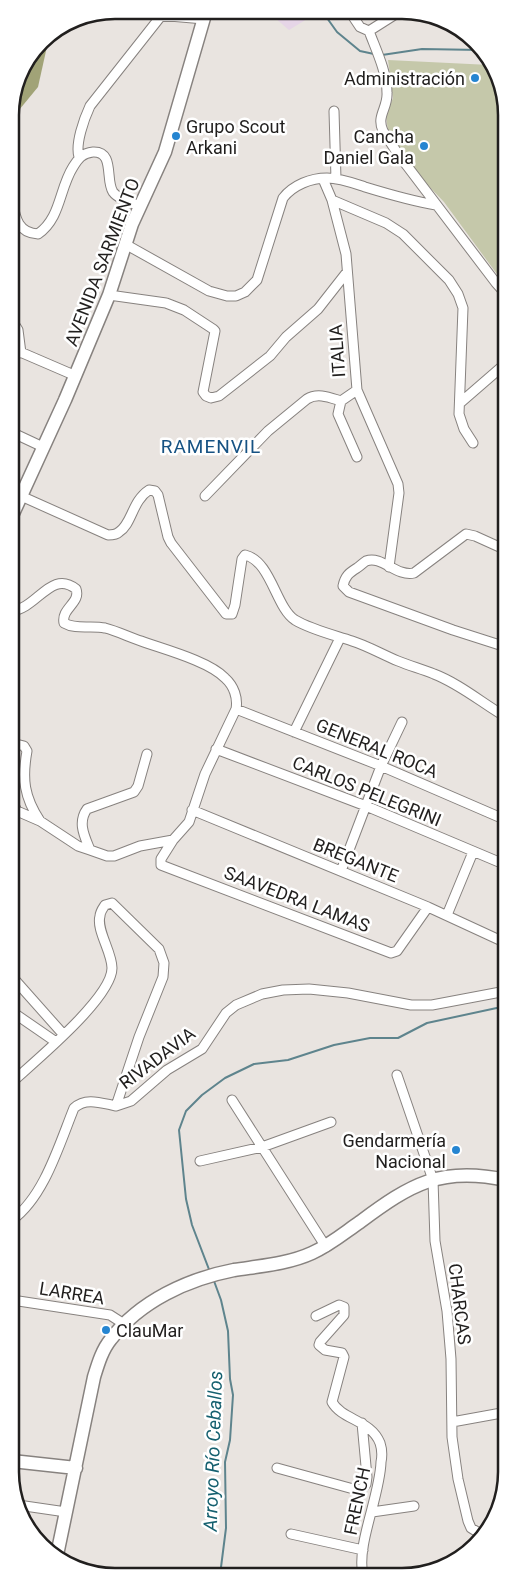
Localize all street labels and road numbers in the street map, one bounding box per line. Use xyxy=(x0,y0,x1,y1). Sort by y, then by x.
street label: AVENIDA SARMIENTO xyxy=(60,175,144,349)
street label: ITALIA xyxy=(325,324,349,378)
street label: GENERAL ROCA xyxy=(313,714,441,782)
street label: CARLOS PELEGRINI xyxy=(289,752,445,830)
street label: BREGANTE xyxy=(310,833,402,887)
street label: SAAVEDRA LAMAS xyxy=(221,862,373,937)
street label: RIVADAVIA xyxy=(115,1023,199,1093)
street label: CHARCAS xyxy=(445,1262,475,1346)
street label: LARREA xyxy=(38,1277,106,1309)
street label: FRENCH xyxy=(340,1465,374,1537)

